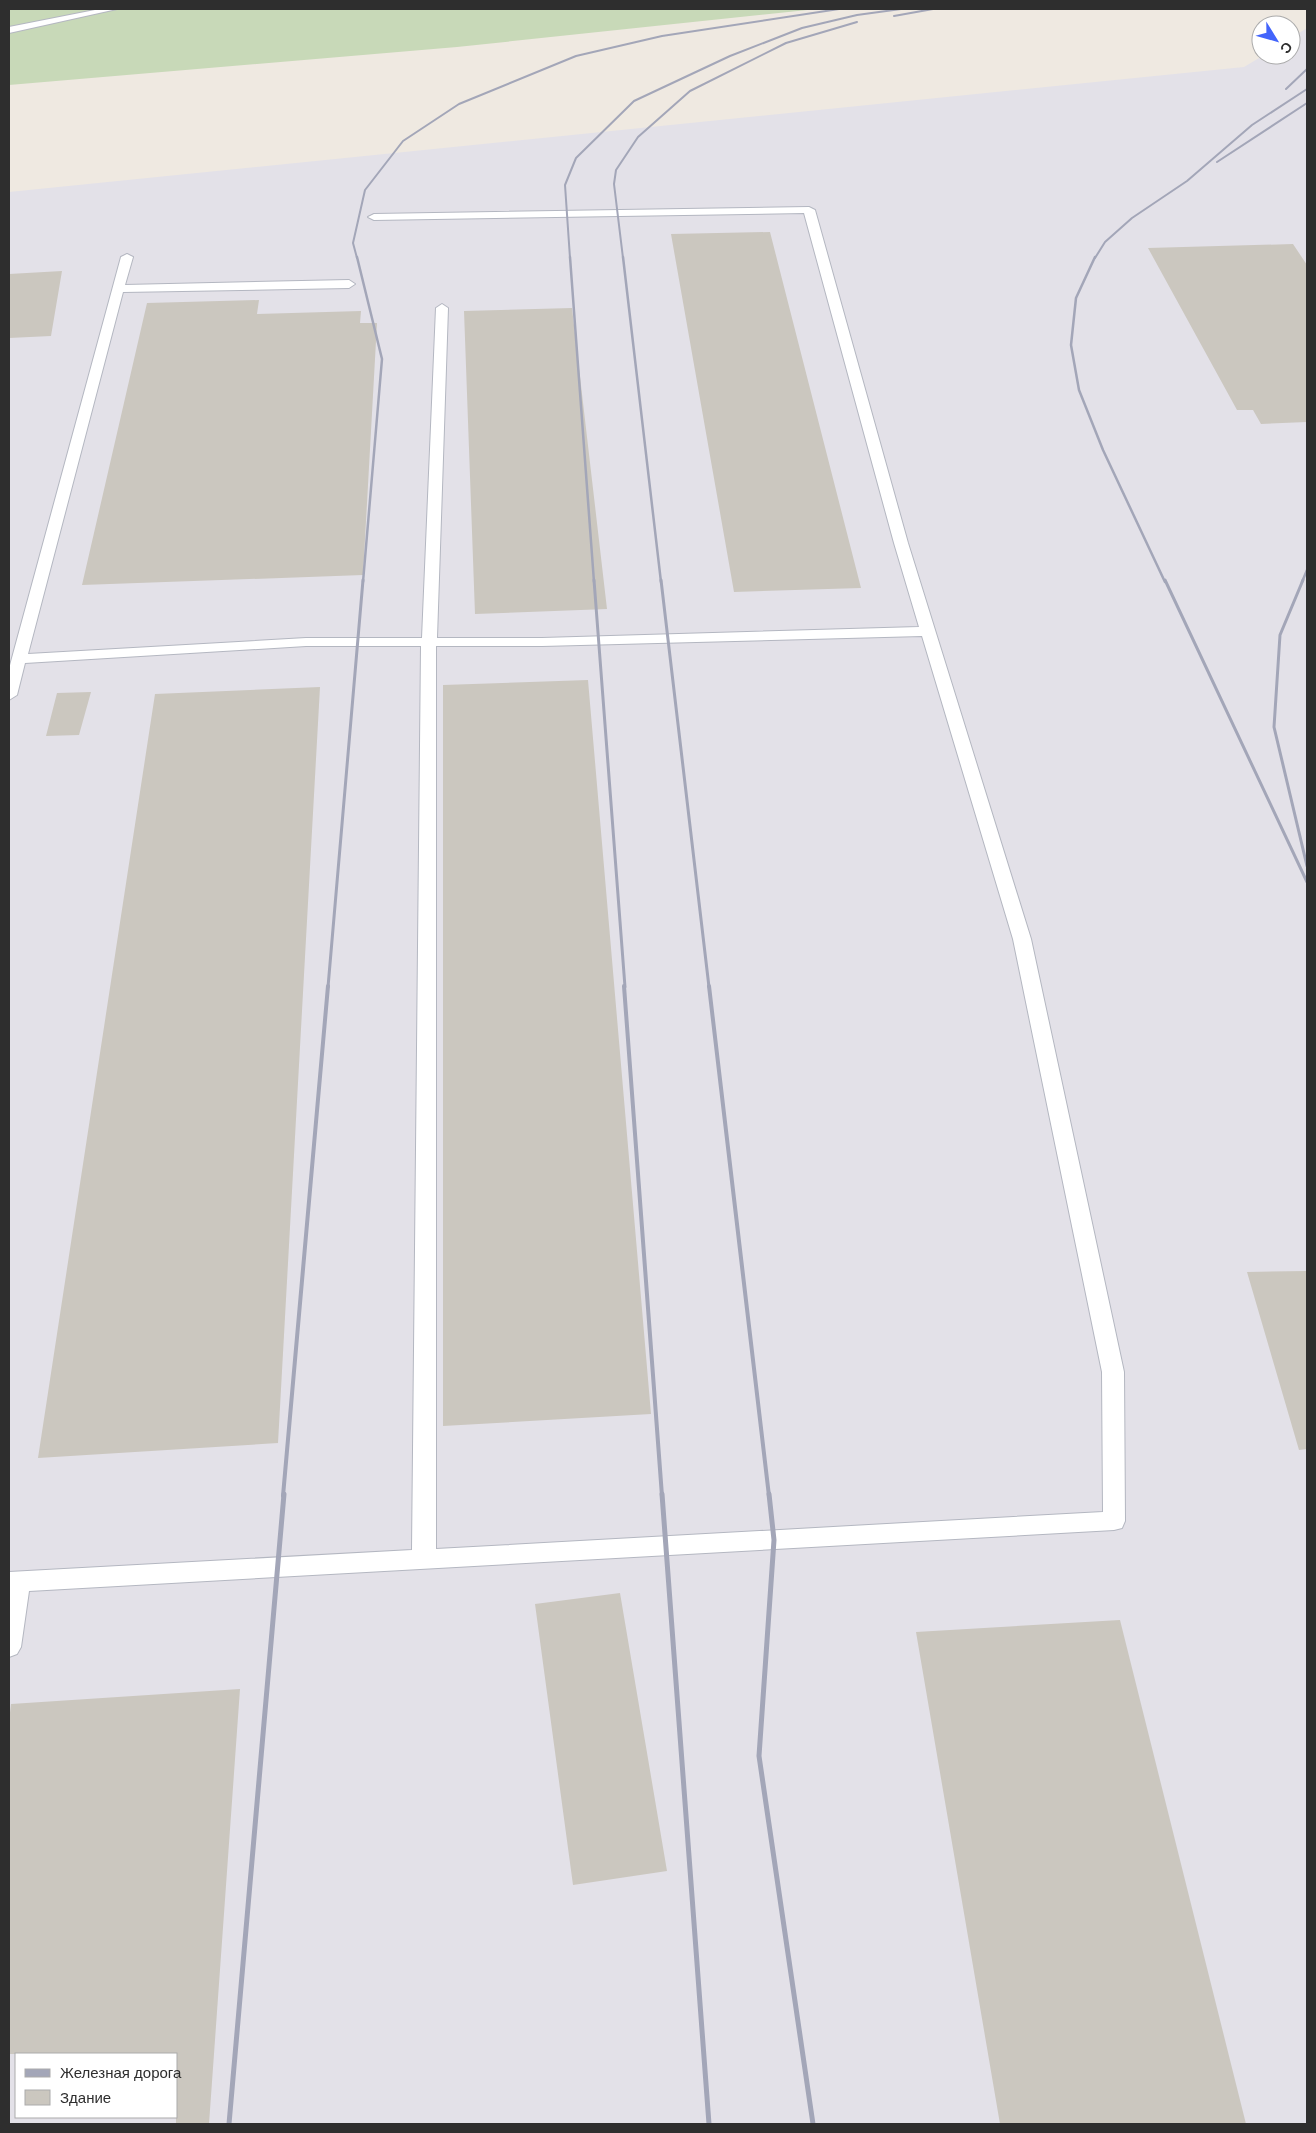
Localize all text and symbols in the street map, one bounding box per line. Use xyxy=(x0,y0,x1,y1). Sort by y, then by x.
north arrow xyxy=(1251,15,1301,65)
text: С xyxy=(1277,39,1296,57)
legend xyxy=(15,2053,178,2118)
text: Железная дорога xyxy=(60,2064,182,2081)
text: Здание xyxy=(60,2089,111,2106)

